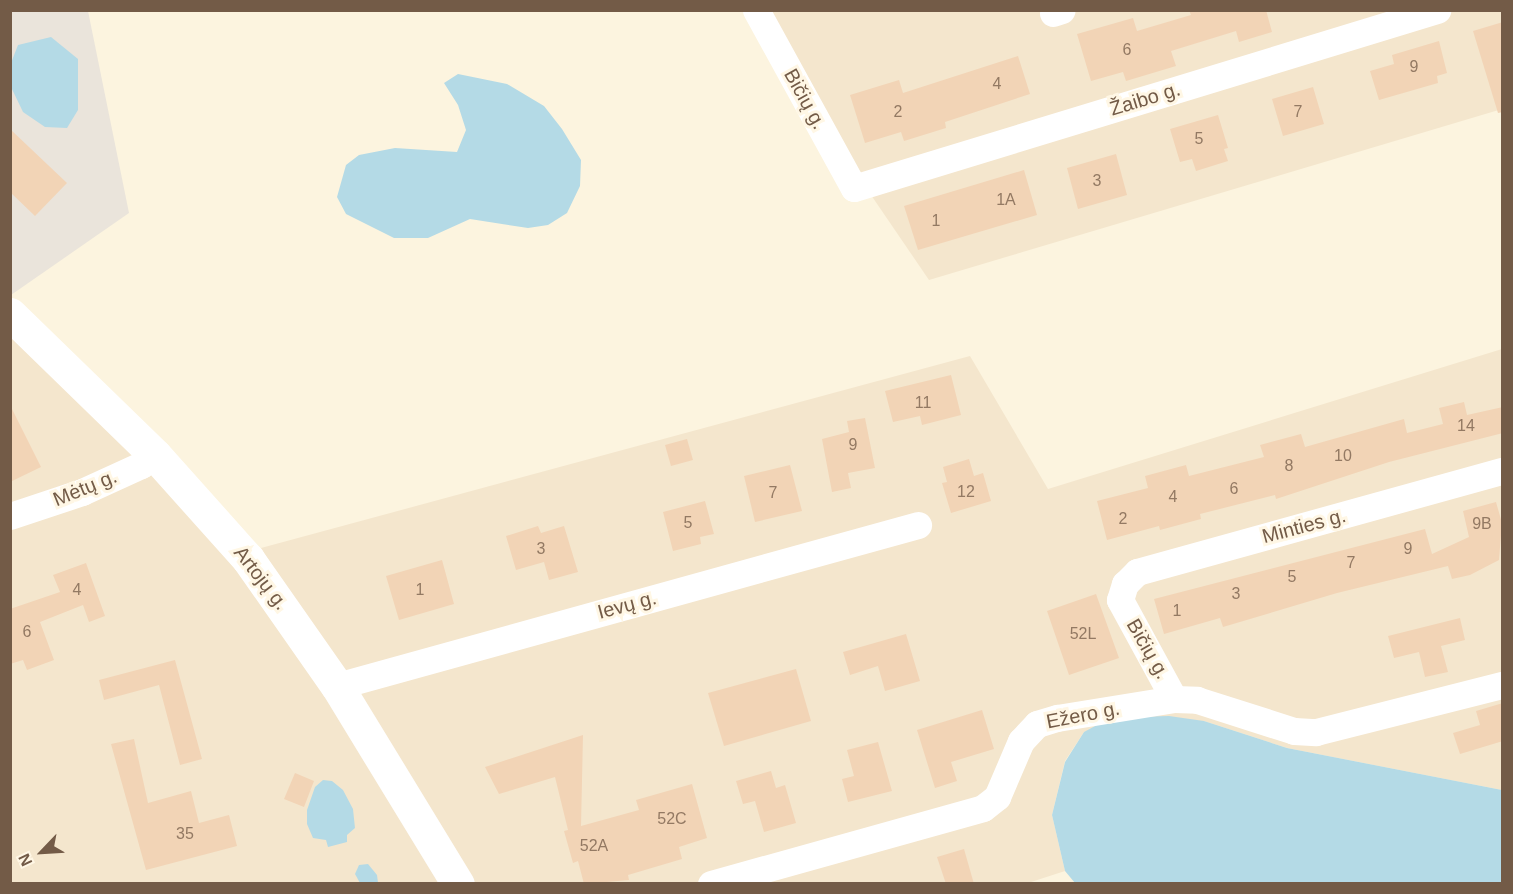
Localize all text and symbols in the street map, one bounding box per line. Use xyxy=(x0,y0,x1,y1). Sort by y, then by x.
house number: 6 xyxy=(1123,40,1131,60)
house number: 9 xyxy=(1410,57,1418,77)
street label: Bičių g. xyxy=(779,65,831,133)
house number: 4 xyxy=(993,74,1001,94)
street label: Žaibo g. xyxy=(1107,77,1183,121)
house number: 2 xyxy=(894,102,902,122)
house number: 7 xyxy=(1294,102,1302,122)
house number: 5 xyxy=(1195,129,1203,149)
house number: 3 xyxy=(1093,171,1101,191)
house number: 1A xyxy=(996,190,1016,210)
house number: 1 xyxy=(932,211,940,231)
house number: 11 xyxy=(915,393,931,413)
house number: 14 xyxy=(1457,416,1475,436)
house number: 9 xyxy=(849,435,857,455)
house number: 10 xyxy=(1334,446,1352,466)
house number: 8 xyxy=(1285,456,1293,476)
street label: Mėtų g. xyxy=(50,464,120,512)
house number: 6 xyxy=(1230,479,1238,499)
house number: 12 xyxy=(957,482,975,502)
house number: 7 xyxy=(769,483,777,503)
house number: 4 xyxy=(1169,487,1177,507)
street label: Minties g. xyxy=(1260,503,1348,549)
house number: 2 xyxy=(1119,509,1127,529)
house number: 5 xyxy=(684,513,692,533)
house number: 9B xyxy=(1472,514,1492,534)
house number: 3 xyxy=(537,539,545,559)
house number: 9 xyxy=(1404,539,1412,559)
street label: Artojų g. xyxy=(229,541,293,615)
house number: 7 xyxy=(1347,553,1355,573)
house number: 5 xyxy=(1288,567,1296,587)
house number: 4 xyxy=(73,580,81,600)
house number: 1 xyxy=(416,580,424,600)
house number: 3 xyxy=(1232,584,1240,604)
street label: Ievų g. xyxy=(595,586,659,624)
house number: 1 xyxy=(1173,601,1181,621)
street label: Bičių g. xyxy=(1121,615,1175,683)
house number: 6 xyxy=(23,622,31,642)
house number: 52L xyxy=(1070,624,1096,644)
street label: Ežero g. xyxy=(1044,696,1122,734)
house number: 52C xyxy=(657,809,687,829)
north arrow xyxy=(12,822,72,882)
house number: 35 xyxy=(176,824,194,844)
house number: 52A xyxy=(580,836,608,856)
text: N xyxy=(15,851,35,869)

